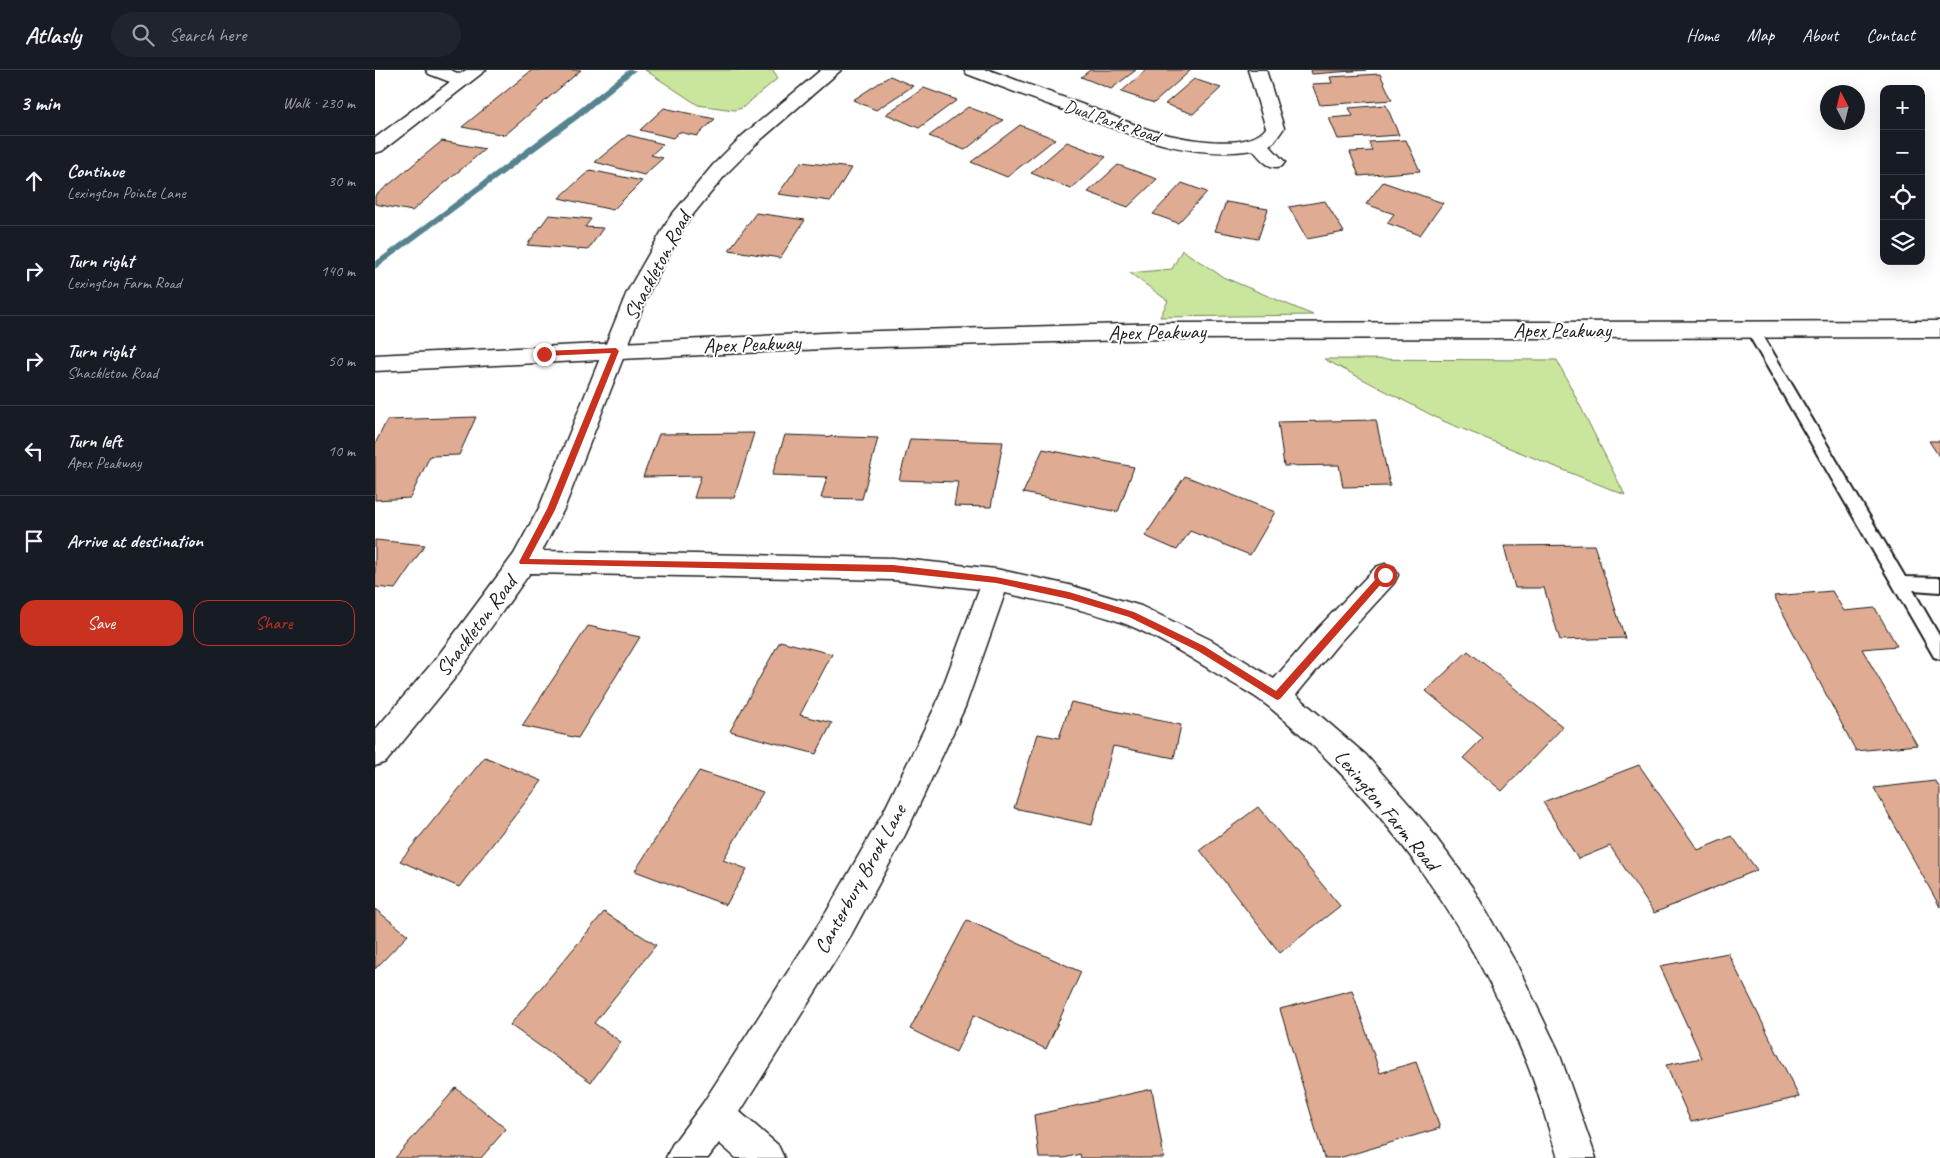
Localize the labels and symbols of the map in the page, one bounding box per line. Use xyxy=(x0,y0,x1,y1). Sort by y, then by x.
north arrow xyxy=(1820,85,1865,130)
street label: Dual Parks Road xyxy=(1061,94,1165,149)
street label: Shackleton Road xyxy=(618,204,698,325)
street label: Apex Peakway xyxy=(1513,317,1613,343)
street label: Apex Peakway xyxy=(1108,318,1208,346)
street label: Apex Peakway xyxy=(703,329,803,359)
route end xyxy=(533,343,556,366)
route start xyxy=(1374,564,1397,587)
street label: Shackleton Road xyxy=(430,568,524,681)
street label: Lexington Farm Road xyxy=(1329,744,1448,879)
street label: Canterbury Brook Lane xyxy=(808,798,913,958)

